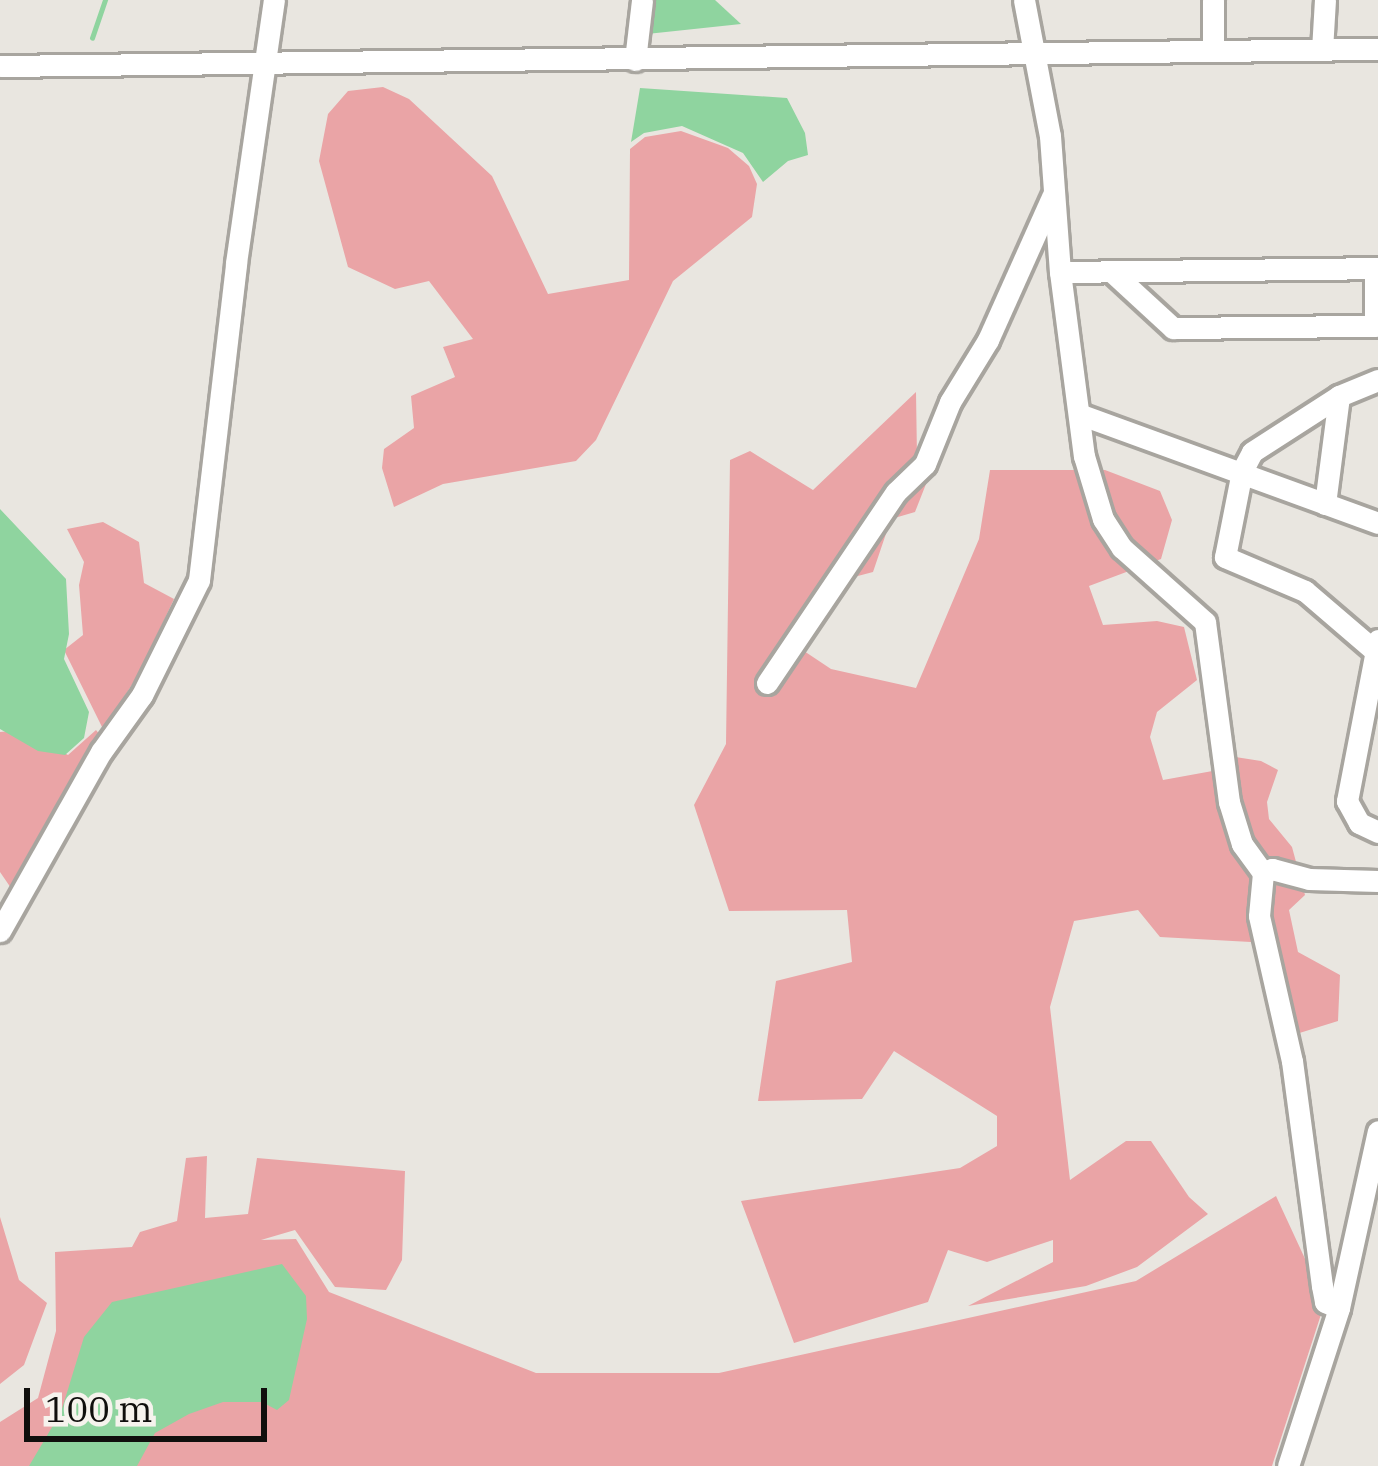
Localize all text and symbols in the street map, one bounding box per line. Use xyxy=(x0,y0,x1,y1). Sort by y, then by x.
scale bar xyxy=(30,1364,273,1438)
text: 100 m xyxy=(45,1385,152,1432)

